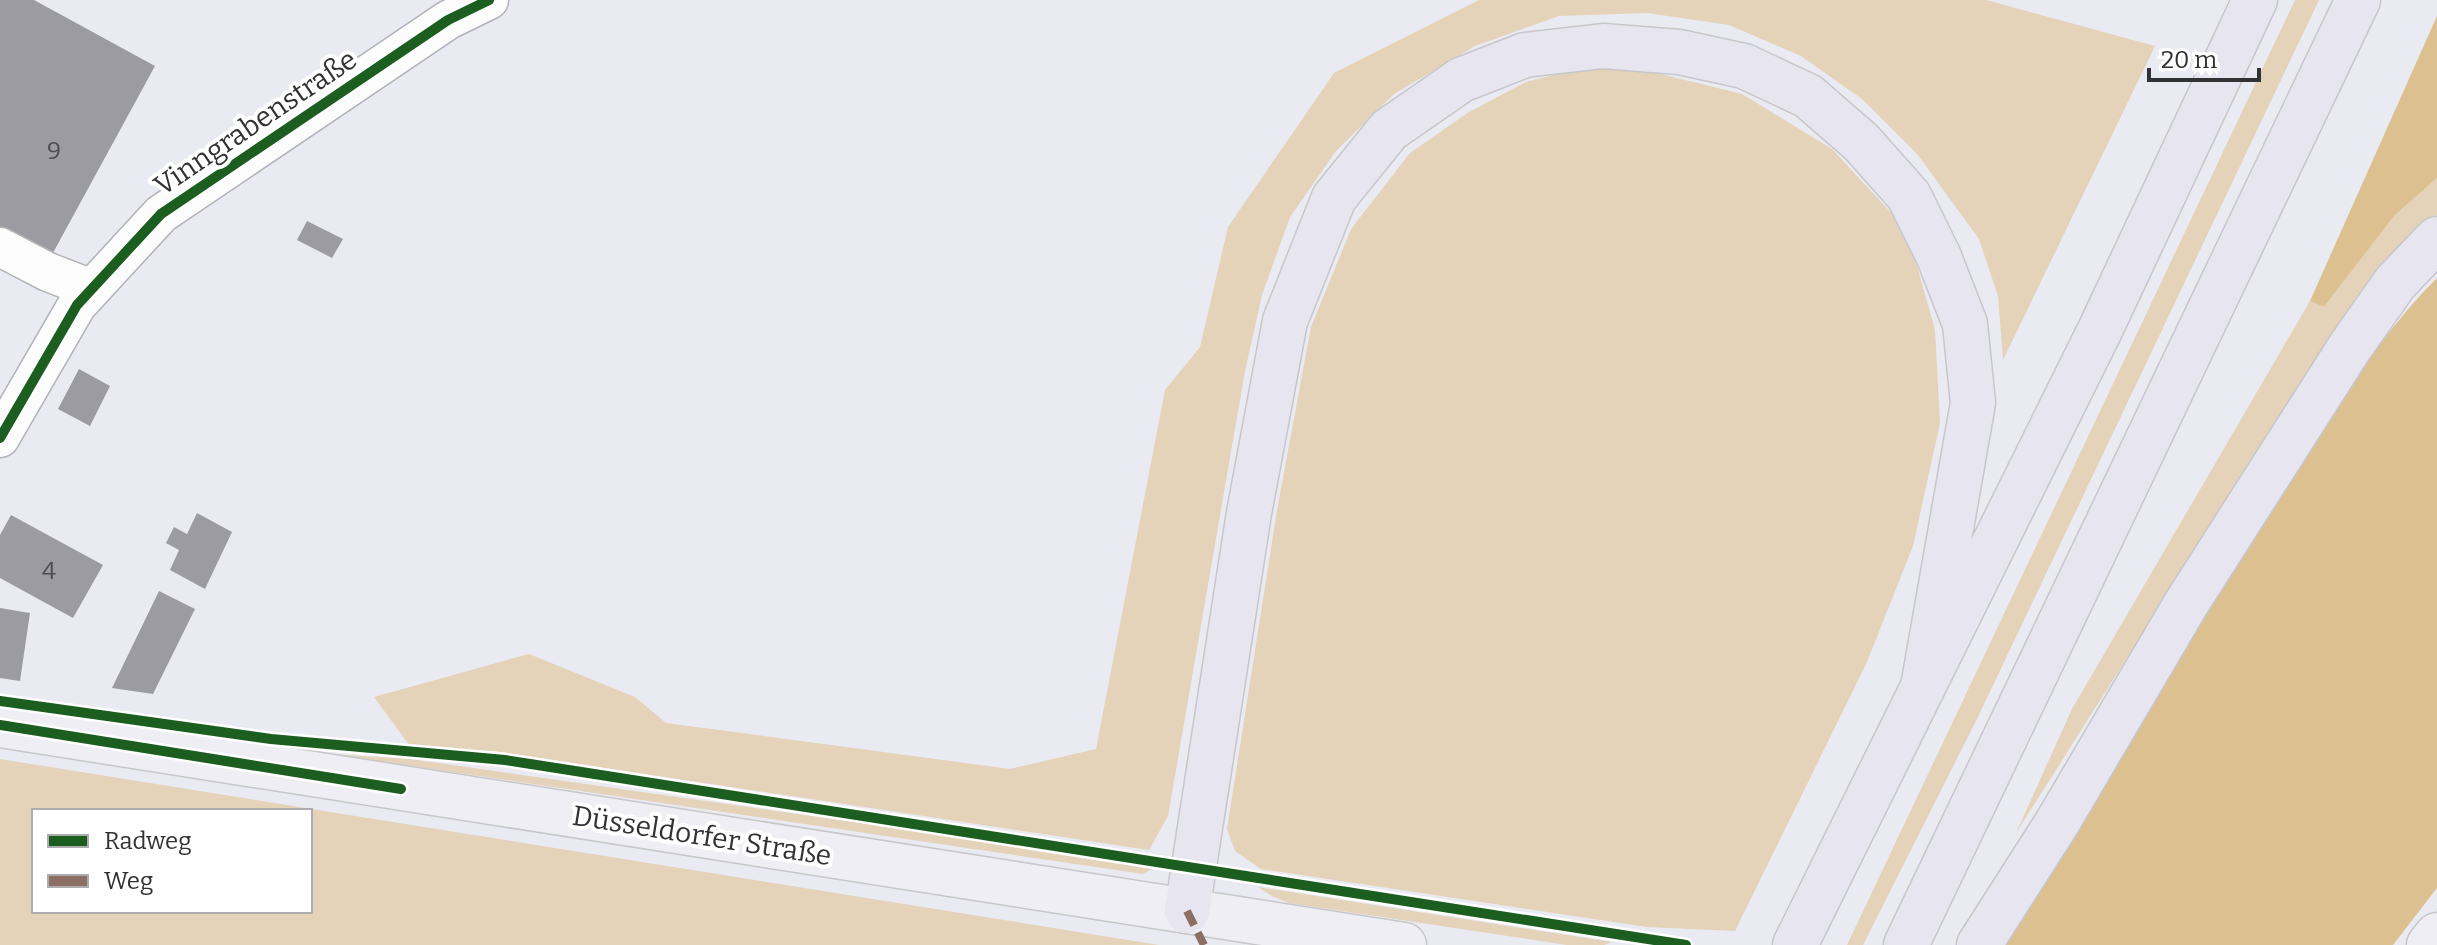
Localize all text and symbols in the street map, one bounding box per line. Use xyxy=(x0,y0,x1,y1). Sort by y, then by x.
scale bar xyxy=(2149,32,2259,82)
street label: Vinngrabenstraße xyxy=(148,43,363,202)
text: 20 m xyxy=(2161,46,2217,74)
house number: 9 xyxy=(47,137,61,165)
house number: 4 xyxy=(42,557,56,585)
street label: Düsseldorfer Straße xyxy=(570,799,834,872)
legend xyxy=(32,809,312,913)
text: Radweg xyxy=(104,827,192,855)
text: Weg xyxy=(104,867,153,895)

